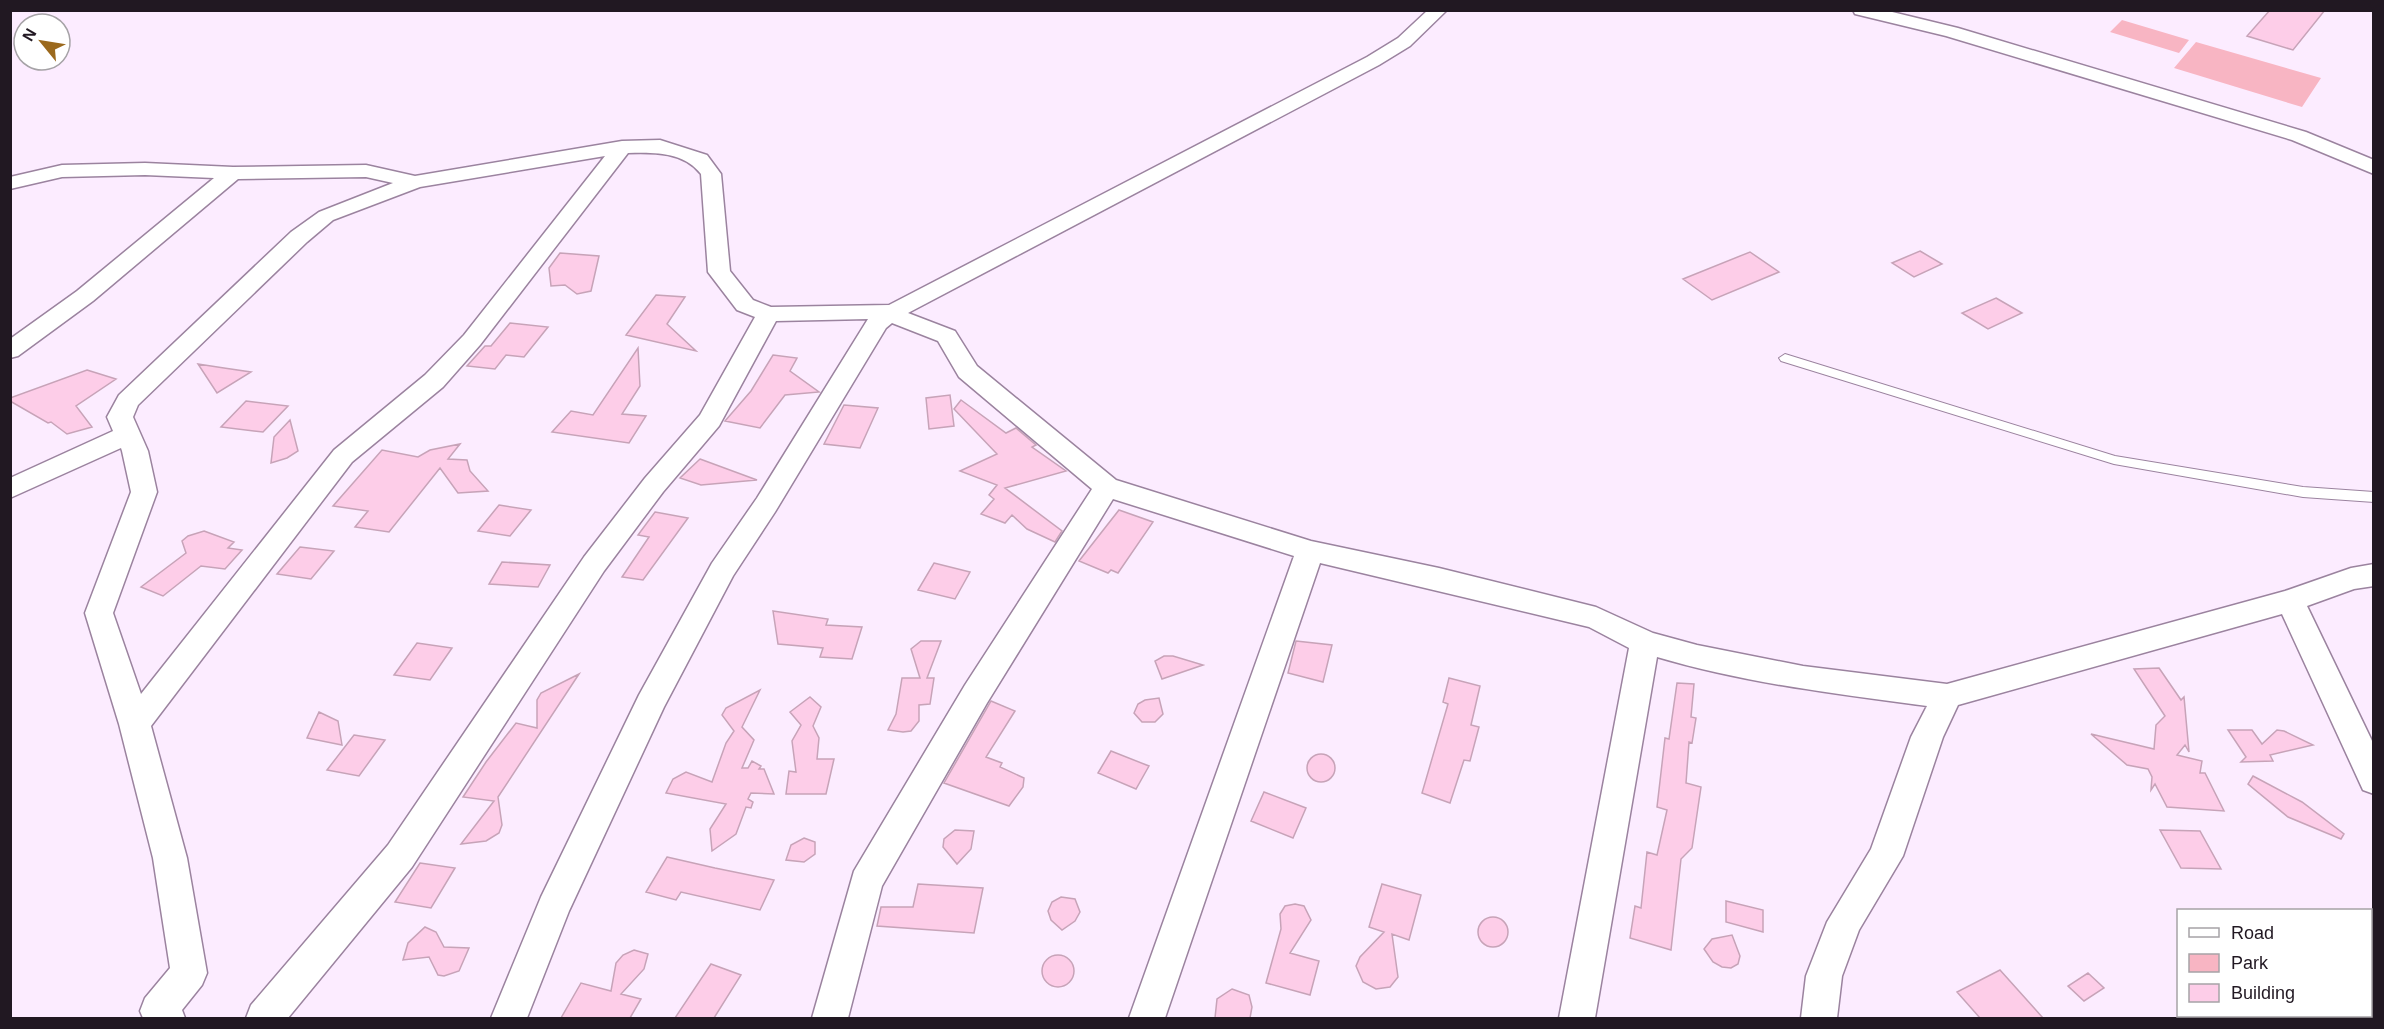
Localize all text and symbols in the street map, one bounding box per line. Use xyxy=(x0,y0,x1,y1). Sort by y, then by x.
north arrow xyxy=(12,12,72,72)
text: N xyxy=(19,25,40,44)
legend xyxy=(2177,909,2372,1017)
text: Road xyxy=(2231,923,2274,943)
text: Park xyxy=(2231,953,2269,973)
text: Building xyxy=(2231,983,2295,1003)

